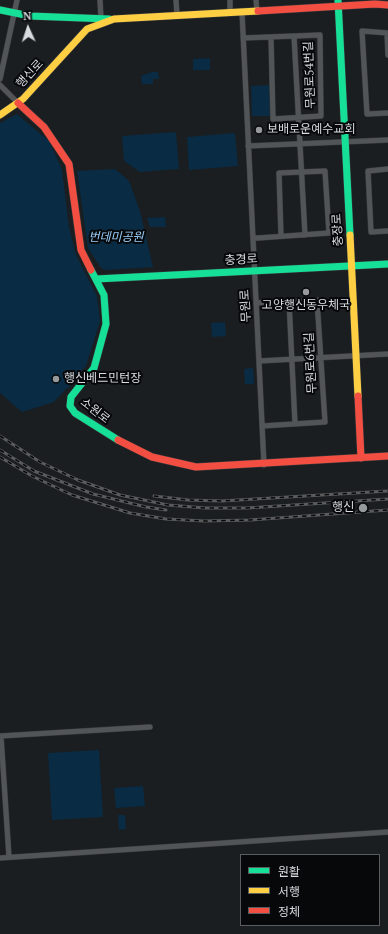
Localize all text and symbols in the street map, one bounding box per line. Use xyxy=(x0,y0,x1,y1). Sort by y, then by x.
north arrow xyxy=(8,8,48,48)
text: N xyxy=(23,9,32,23)
street label: 무원로54번길 xyxy=(302,41,318,109)
street label: 행신로 xyxy=(13,57,47,91)
place label: 보배로운예수교회 xyxy=(267,123,355,137)
marker: 보배로운예수교회 xyxy=(254,125,264,135)
street label: 충장로 xyxy=(330,213,346,247)
park label: 번데미공원 xyxy=(88,231,144,245)
street label: 충경로 xyxy=(224,252,258,268)
marker: 고양행신동우체국 xyxy=(301,287,311,297)
street label: 무원로 xyxy=(238,289,254,323)
place label: 고양행신동우체국 xyxy=(262,299,350,313)
street label: 무원로6번길 xyxy=(302,332,320,394)
place label: 행신베드민턴장 xyxy=(64,372,141,386)
marker: 행신베드민턴장 xyxy=(51,374,61,384)
street label: 소원로 xyxy=(78,395,112,427)
place label: 행신 xyxy=(332,501,354,515)
marker: 행신 xyxy=(357,502,369,514)
legend xyxy=(240,854,380,926)
text: 원활 xyxy=(278,864,300,879)
text: 서행 xyxy=(278,884,300,899)
text: 정체 xyxy=(278,904,300,919)

